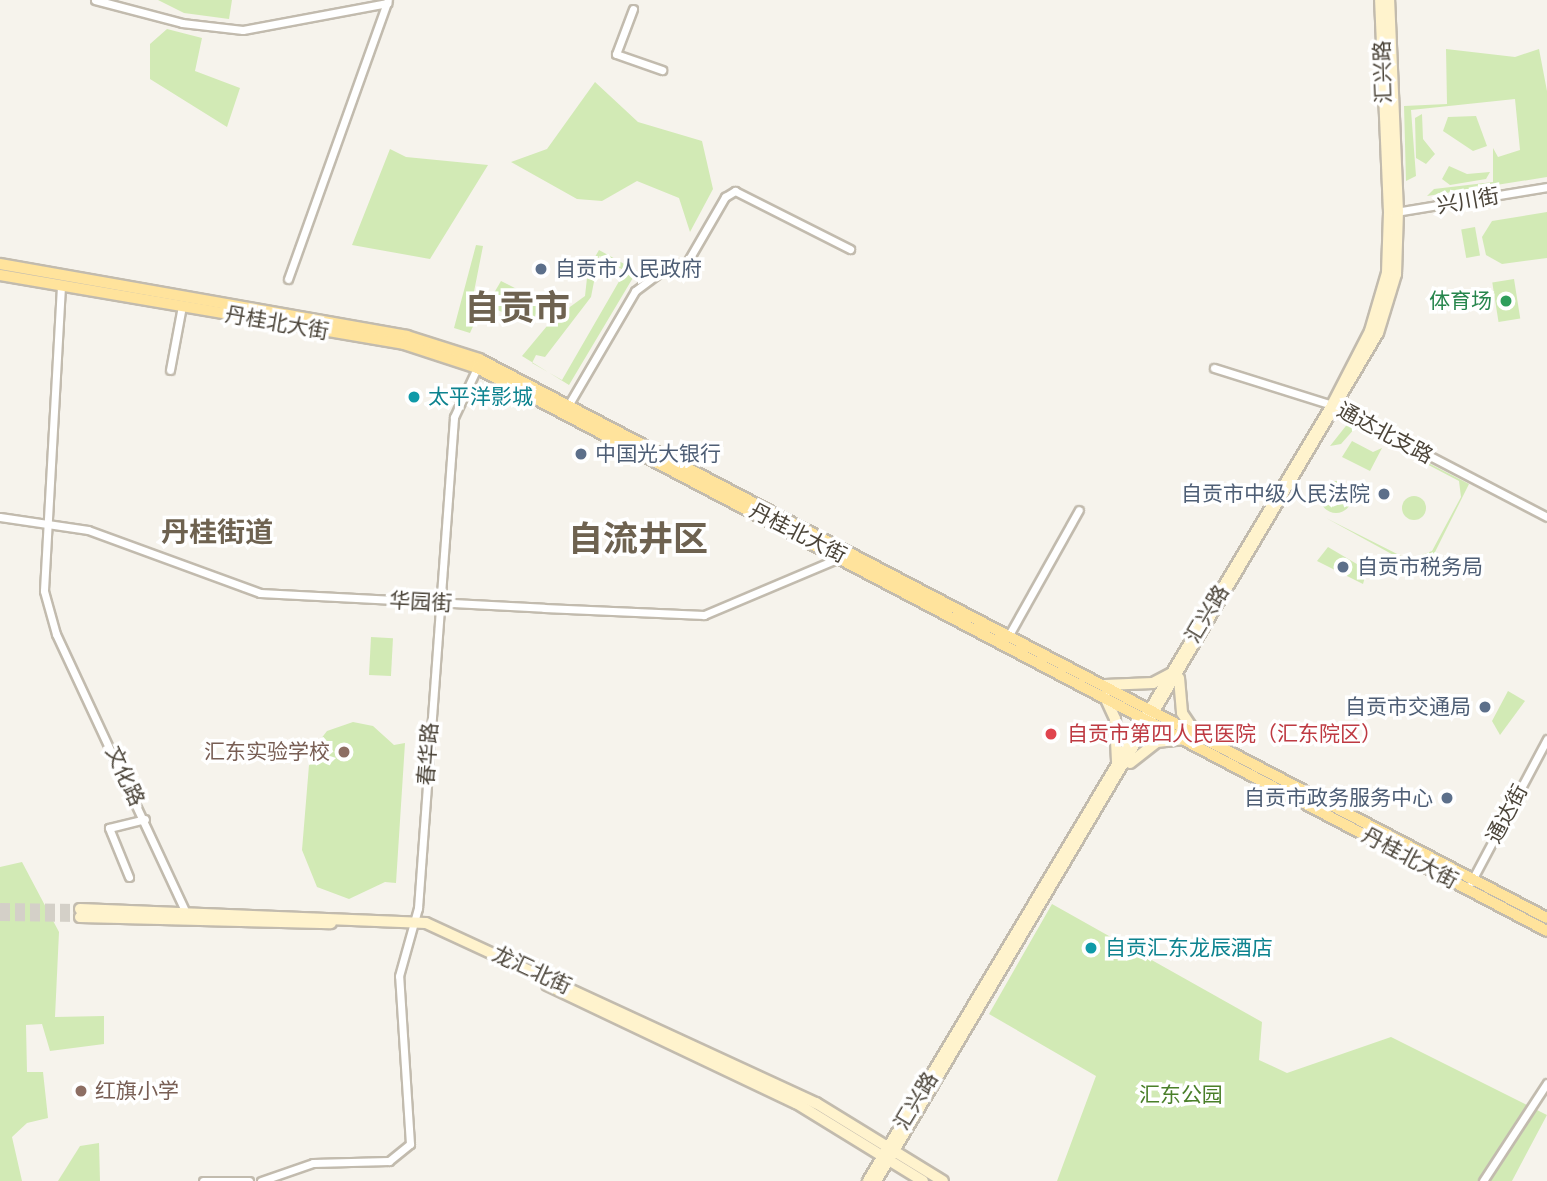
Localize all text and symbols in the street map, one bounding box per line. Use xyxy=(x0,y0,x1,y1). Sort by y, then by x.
street label: 汇兴路 xyxy=(1369,40,1397,104)
street label: 兴川街 xyxy=(1435,183,1501,219)
place label: 自贡市人民政府 xyxy=(555,256,702,282)
marker: 自贡市人民政府 xyxy=(533,261,549,277)
district label: 自贡市 xyxy=(465,288,569,330)
place label: 体育场 xyxy=(1429,288,1492,314)
marker: 体育场 xyxy=(1498,293,1514,309)
street label: 丹桂北大街 xyxy=(223,301,331,345)
place label: 太平洋影城 xyxy=(428,384,533,410)
marker: 太平洋影城 xyxy=(406,389,422,405)
street label: 通达北支路 xyxy=(1333,397,1437,469)
place label: 中国光大银行 xyxy=(595,441,721,467)
marker: 中国光大银行 xyxy=(573,446,589,462)
place label: 自贡市中级人民法院 xyxy=(1181,481,1370,507)
marker: 自贡市中级人民法院 xyxy=(1376,486,1392,502)
street label: 丹桂北大街 xyxy=(746,498,850,568)
district label: 丹桂街道 xyxy=(161,516,273,550)
district label: 自流井区 xyxy=(568,519,708,561)
place label: 自贡市税务局 xyxy=(1357,554,1483,580)
marker: 自贡市税务局 xyxy=(1335,559,1351,575)
street label: 汇兴路 xyxy=(1180,581,1234,647)
street label: 华园街 xyxy=(389,588,453,616)
place label: 自贡市交通局 xyxy=(1345,694,1471,720)
marker: 自贡市交通局 xyxy=(1477,699,1493,715)
place label: 自贡市第四人民医院（汇东院区） xyxy=(1067,721,1382,747)
street label: 春华路 xyxy=(413,722,443,786)
marker: 自贡市第四人民医院（汇东院区） xyxy=(1041,724,1061,744)
place label: 汇东实验学校 xyxy=(204,739,330,765)
street label: 文化路 xyxy=(100,742,150,810)
marker: 汇东实验学校 xyxy=(336,744,352,760)
street label: 通达街 xyxy=(1481,780,1533,848)
place label: 自贡市政务服务中心 xyxy=(1244,785,1433,811)
marker: 自贡市政务服务中心 xyxy=(1439,790,1455,806)
street label: 丹桂北大街 xyxy=(1358,822,1462,894)
place label: 自贡汇东龙辰酒店 xyxy=(1105,935,1273,961)
marker: 自贡汇东龙辰酒店 xyxy=(1083,940,1099,956)
street label: 龙汇北街 xyxy=(489,941,575,999)
street label: 汇兴路 xyxy=(889,1068,943,1134)
place label: 红旗小学 xyxy=(95,1078,179,1104)
park label: 汇东公园 xyxy=(1139,1082,1223,1108)
marker: 红旗小学 xyxy=(73,1083,89,1099)

